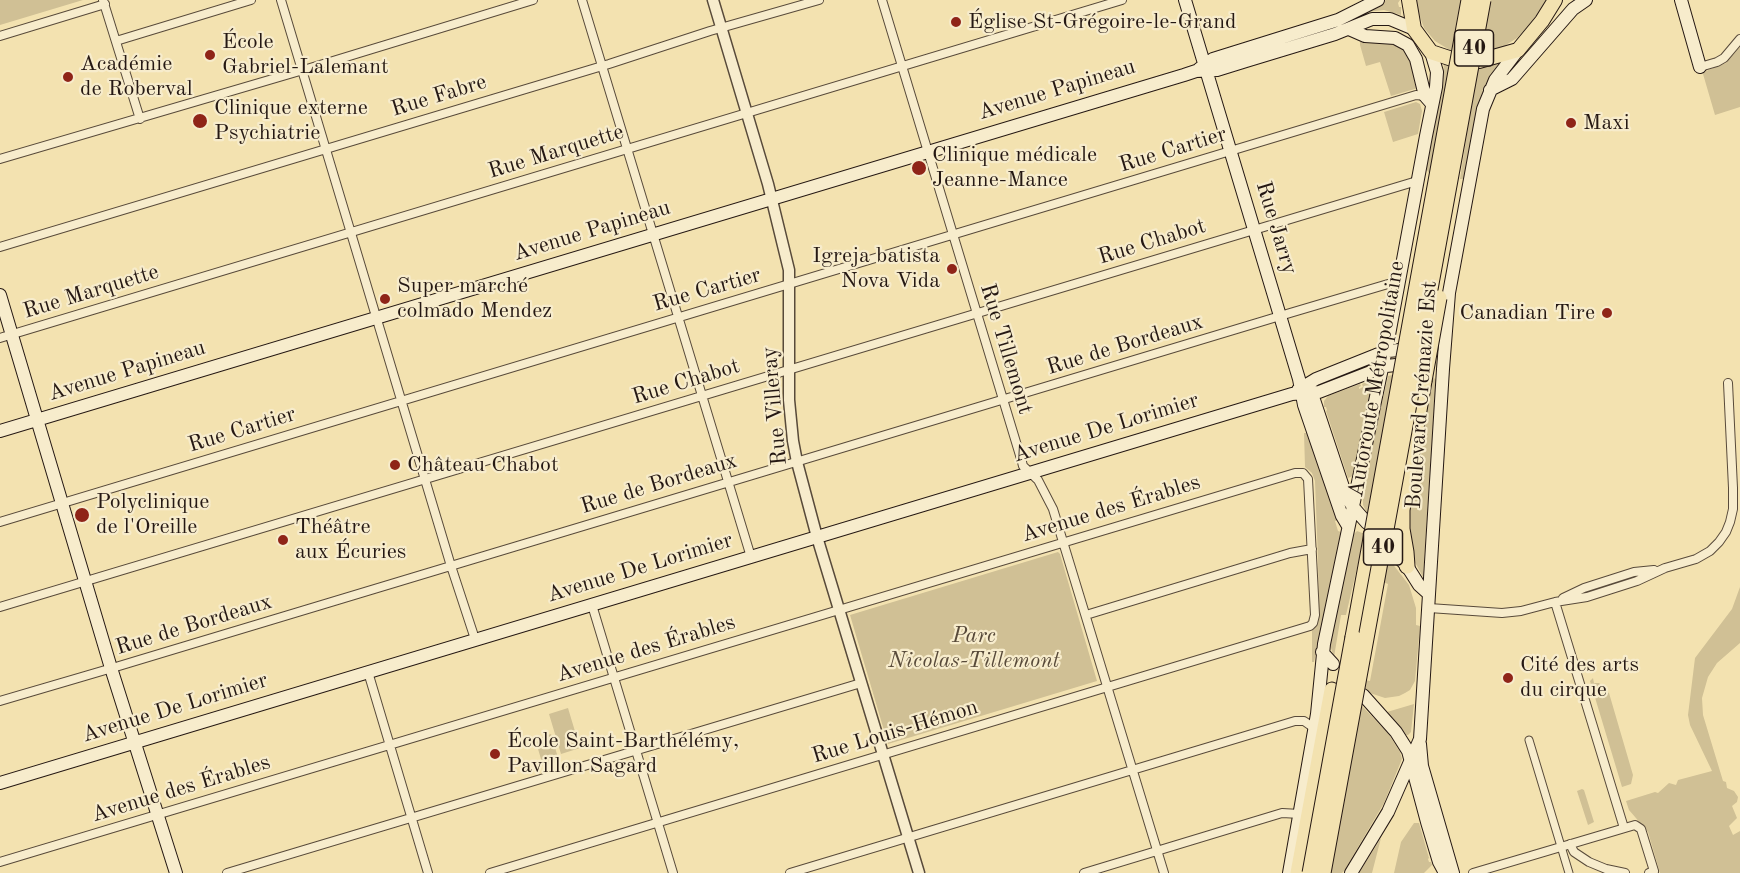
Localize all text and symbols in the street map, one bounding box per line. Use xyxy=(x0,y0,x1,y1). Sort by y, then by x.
place label: Église St-Grégoire-le-Grand xyxy=(968,9,1237,35)
marker: Église St-Grégoire-le-Grand xyxy=(949,15,963,29)
place label: École Gabriel-Lalemant xyxy=(222,29,389,80)
road number: 40 xyxy=(1454,30,1494,66)
marker: École Gabriel-Lalemant xyxy=(203,48,217,62)
place label: Académie de Roberval xyxy=(80,51,193,102)
street label: Avenue Papineau xyxy=(975,54,1139,126)
street label: Rue Fabre xyxy=(388,69,490,123)
marker: Académie de Roberval xyxy=(61,70,75,84)
place label: Clinique externe Psychiatrie xyxy=(214,95,368,146)
place label: Maxi xyxy=(1583,110,1630,136)
marker: Clinique externe Psychiatrie xyxy=(191,112,209,130)
marker: Maxi xyxy=(1564,116,1578,130)
street label: Rue Marquette xyxy=(485,119,627,185)
street label: Rue Cartier xyxy=(1116,121,1230,179)
place label: Clinique médicale Jeanne-Mance xyxy=(932,142,1097,194)
marker: Clinique médicale Jeanne-Mance xyxy=(910,159,928,177)
street label: Rue Jarry xyxy=(1249,178,1303,278)
street label: Avenue Papineau xyxy=(510,195,674,267)
street label: Rue Chabot xyxy=(1095,213,1209,271)
place label: Igreja batista Nova Vida xyxy=(812,243,940,294)
street label: Rue Marquette xyxy=(20,259,162,325)
street label: Autoroute Métropolitaine xyxy=(1343,259,1411,499)
street label: Rue Cartier xyxy=(650,262,764,318)
marker: Igreja batista Nova Vida xyxy=(945,262,959,276)
place label: Super marché colmado Mendez xyxy=(397,273,552,324)
street label: Rue Tillemont xyxy=(974,280,1038,418)
street label: Boulevard Crémazie Est xyxy=(1401,280,1443,510)
marker: Super marché colmado Mendez xyxy=(378,292,392,306)
place label: Canadian Tire xyxy=(1460,300,1595,326)
marker: Canadian Tire xyxy=(1600,306,1614,320)
street label: Rue de Bordeaux xyxy=(1044,309,1206,381)
street label: Avenue Papineau xyxy=(45,335,209,407)
street label: Rue Villeray xyxy=(757,346,793,466)
street label: Rue Chabot xyxy=(629,353,743,411)
street label: Avenue De Lorimier xyxy=(1010,387,1202,469)
street label: Rue Cartier xyxy=(185,401,299,459)
street label: Rue de Bordeaux xyxy=(578,448,740,520)
place label: Château Chabot xyxy=(407,452,559,478)
marker: Château Chabot xyxy=(388,458,402,472)
street label: Avenue des Érables xyxy=(1019,469,1203,549)
place label: Polyclinique de l'Oreille xyxy=(96,489,209,540)
marker: Polyclinique de l'Oreille xyxy=(73,506,91,524)
place label: Théâtre aux Écuries xyxy=(295,514,406,566)
street label: Avenue De Lorimier xyxy=(544,527,736,609)
road number: 40 xyxy=(1364,529,1402,565)
marker: Théâtre aux Écuries xyxy=(276,533,290,547)
street label: Rue de Bordeaux xyxy=(113,589,275,661)
street label: Avenue des Érables xyxy=(554,609,738,689)
park label: Parc Nicolas-Tillemont xyxy=(888,623,1060,674)
place label: Cité des arts du cirque xyxy=(1520,652,1639,704)
street label: Avenue De Lorimier xyxy=(79,667,271,749)
marker: Cité des arts du cirque xyxy=(1501,671,1515,685)
street label: Rue Louis-Hémon xyxy=(809,694,981,770)
place label: École Saint-Barthélémy, Pavillon Sagard xyxy=(507,728,739,780)
marker: École Saint-Barthélémy, Pavillon Sagard xyxy=(488,747,502,761)
street label: Avenue des Érables xyxy=(89,749,273,829)

